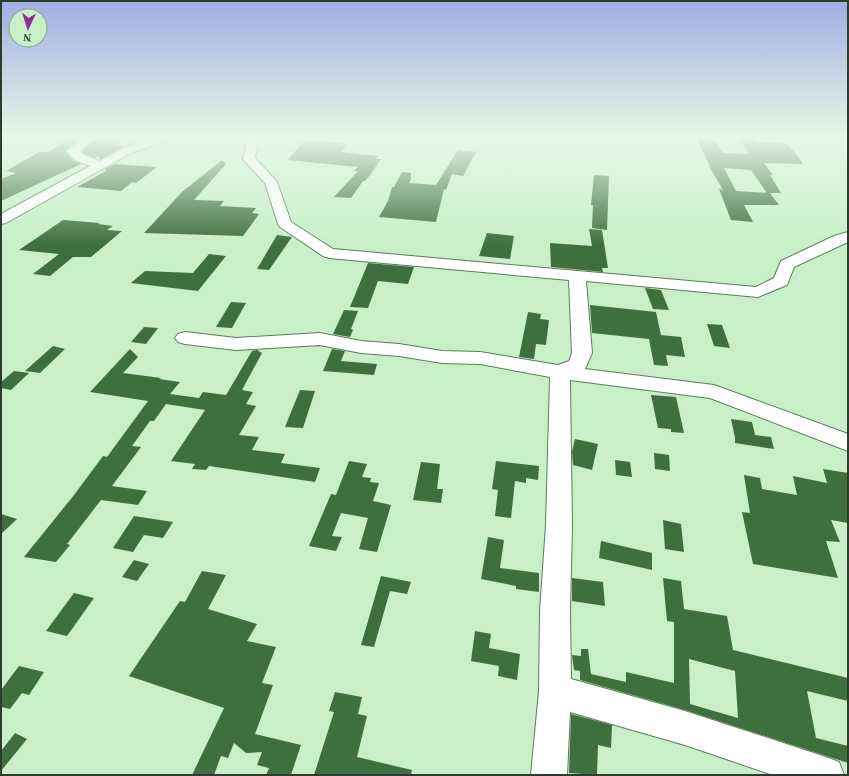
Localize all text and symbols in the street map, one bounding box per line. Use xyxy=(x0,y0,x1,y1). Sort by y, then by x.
north arrow xyxy=(8,8,48,48)
text: N xyxy=(23,32,32,44)

